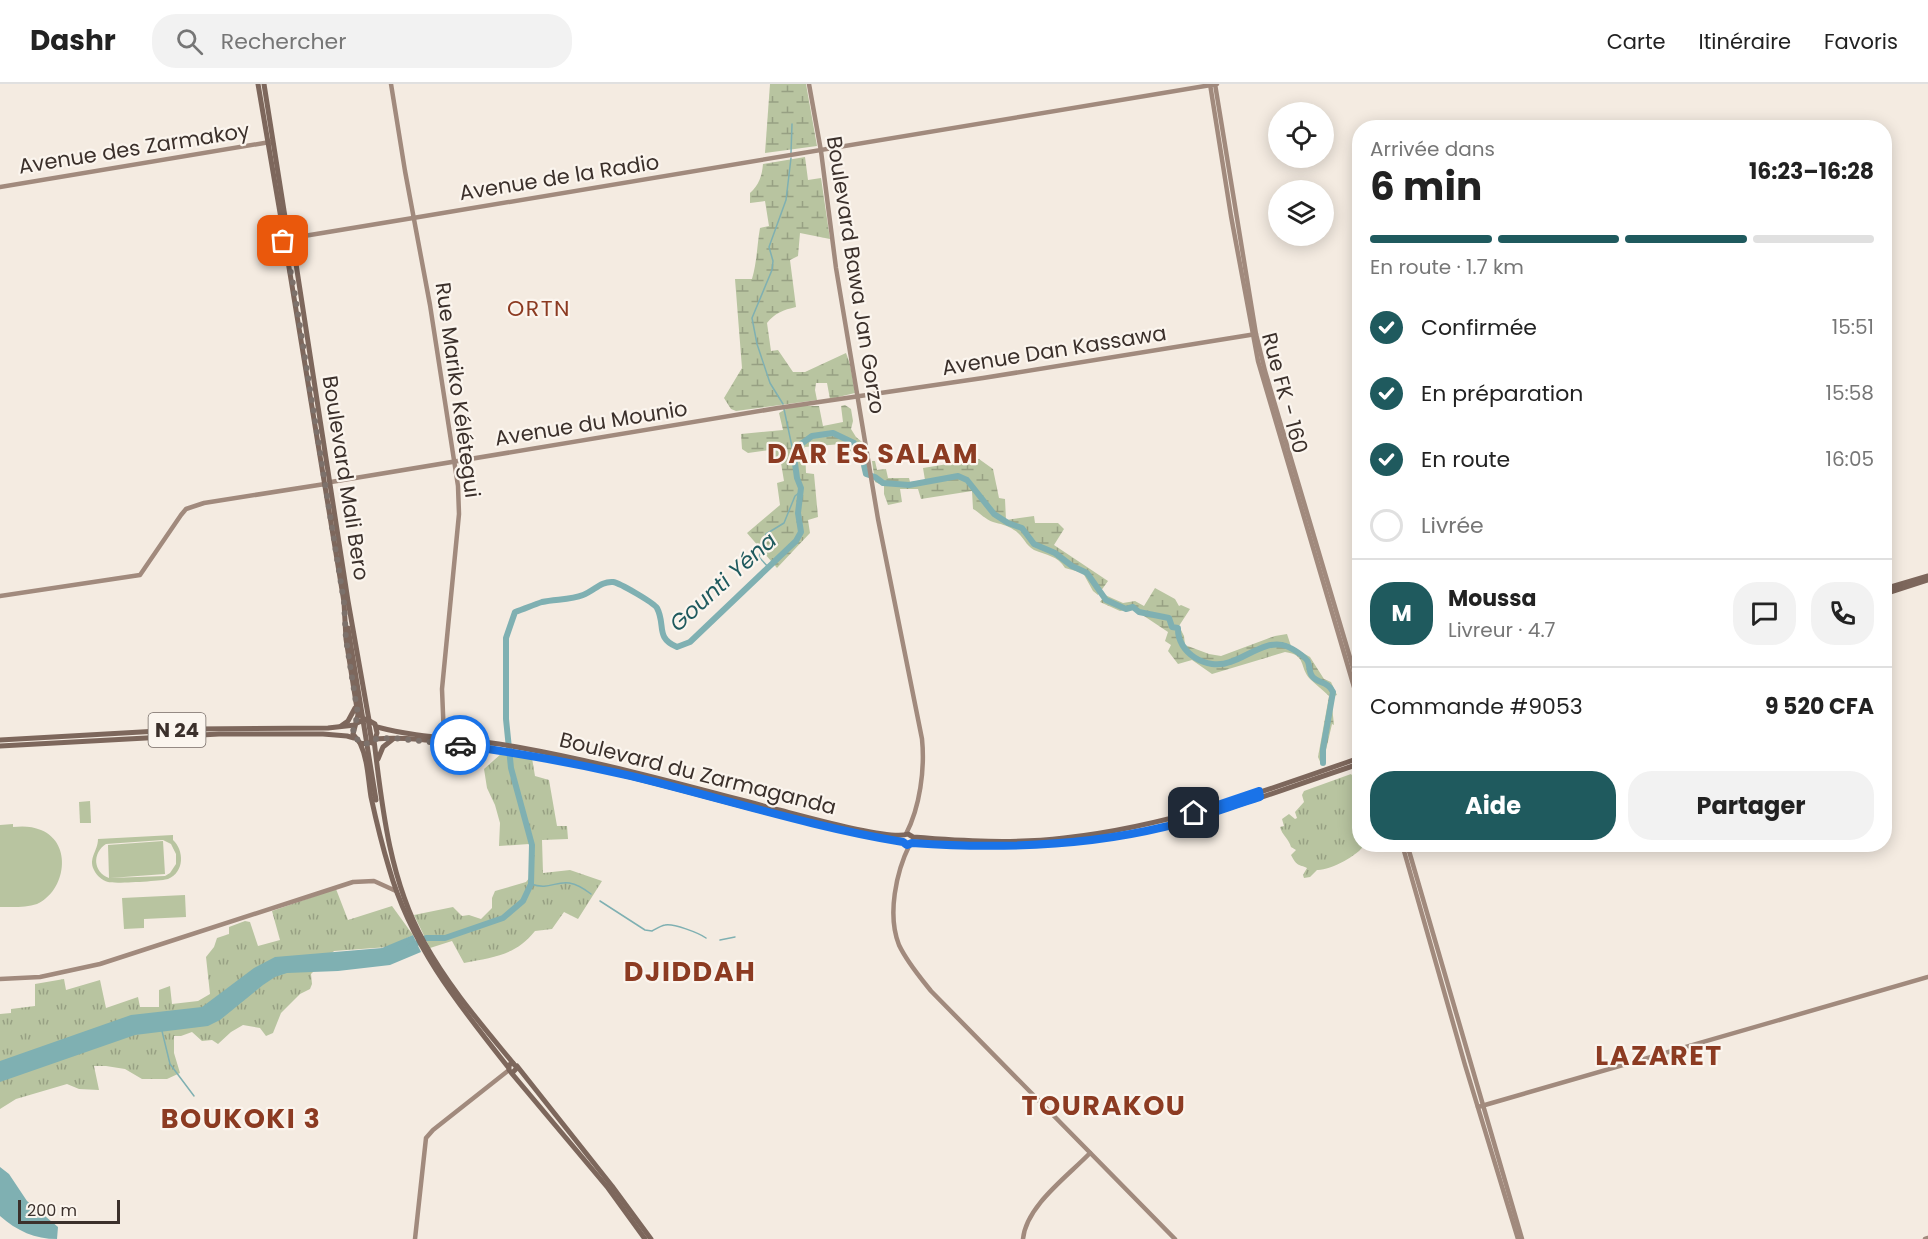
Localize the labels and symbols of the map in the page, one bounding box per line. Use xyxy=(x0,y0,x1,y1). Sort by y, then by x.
street label: Avenue des Zarmakoy xyxy=(16,115,252,181)
street label: Boulevard Bawa Jan Gorzo xyxy=(820,134,892,416)
street label: Avenue de la Radio xyxy=(457,147,661,207)
pin xyxy=(257,215,308,266)
street label: Rue Mariko Kélétegui xyxy=(429,280,487,500)
district label: ORTN xyxy=(507,293,571,324)
street label: Avenue Dan Kassawa xyxy=(940,318,1168,382)
street label: Rue FK - 160 xyxy=(1255,329,1315,457)
street label: Boulevard Mali Bero xyxy=(315,374,377,582)
street label: Avenue du Mounio xyxy=(493,393,689,453)
district label: DAR ES SALAM xyxy=(767,435,979,472)
water label: Gounti Yéna xyxy=(663,525,784,639)
road number: N 24 xyxy=(148,713,206,747)
courier xyxy=(430,715,490,775)
street label: Boulevard du Zarmaganda xyxy=(557,725,839,821)
pin xyxy=(1168,787,1219,838)
district label: DJIDDAH xyxy=(624,953,756,990)
district label: LAZARET xyxy=(1595,1037,1723,1074)
district label: TOURAKOU xyxy=(1022,1087,1186,1124)
district label: BOUKOKI 3 xyxy=(161,1100,321,1137)
scale bar xyxy=(18,1197,120,1224)

